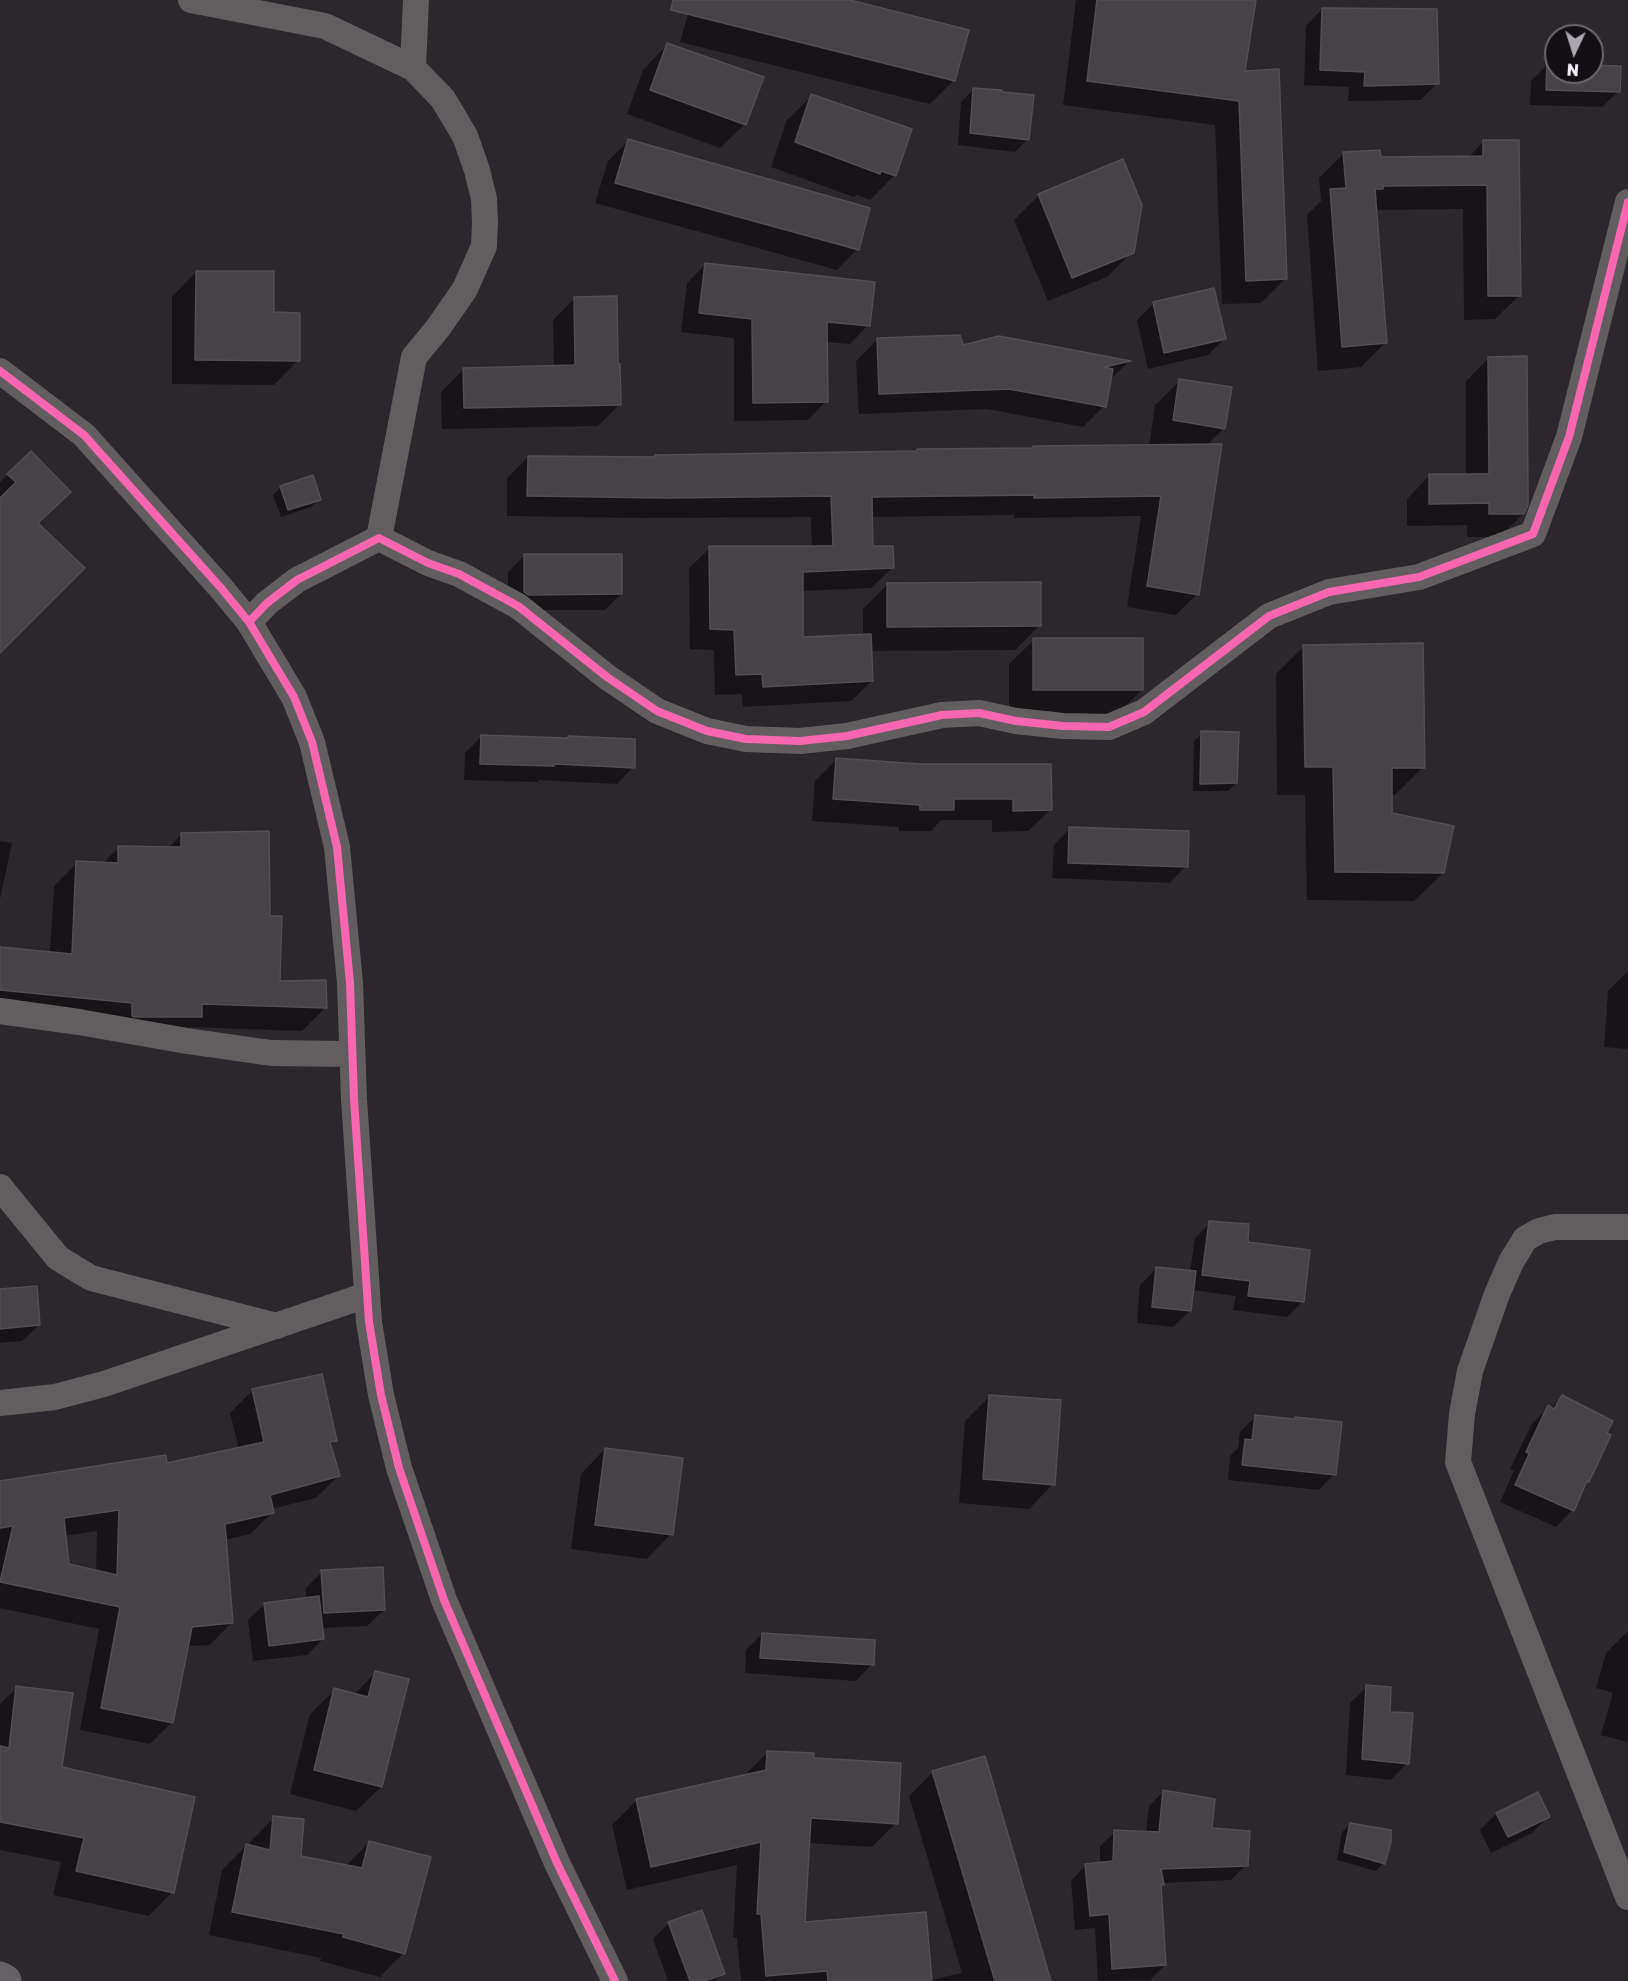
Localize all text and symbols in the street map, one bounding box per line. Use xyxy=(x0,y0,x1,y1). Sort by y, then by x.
north arrow xyxy=(1544,24,1604,84)
text: N xyxy=(1566,60,1580,80)

